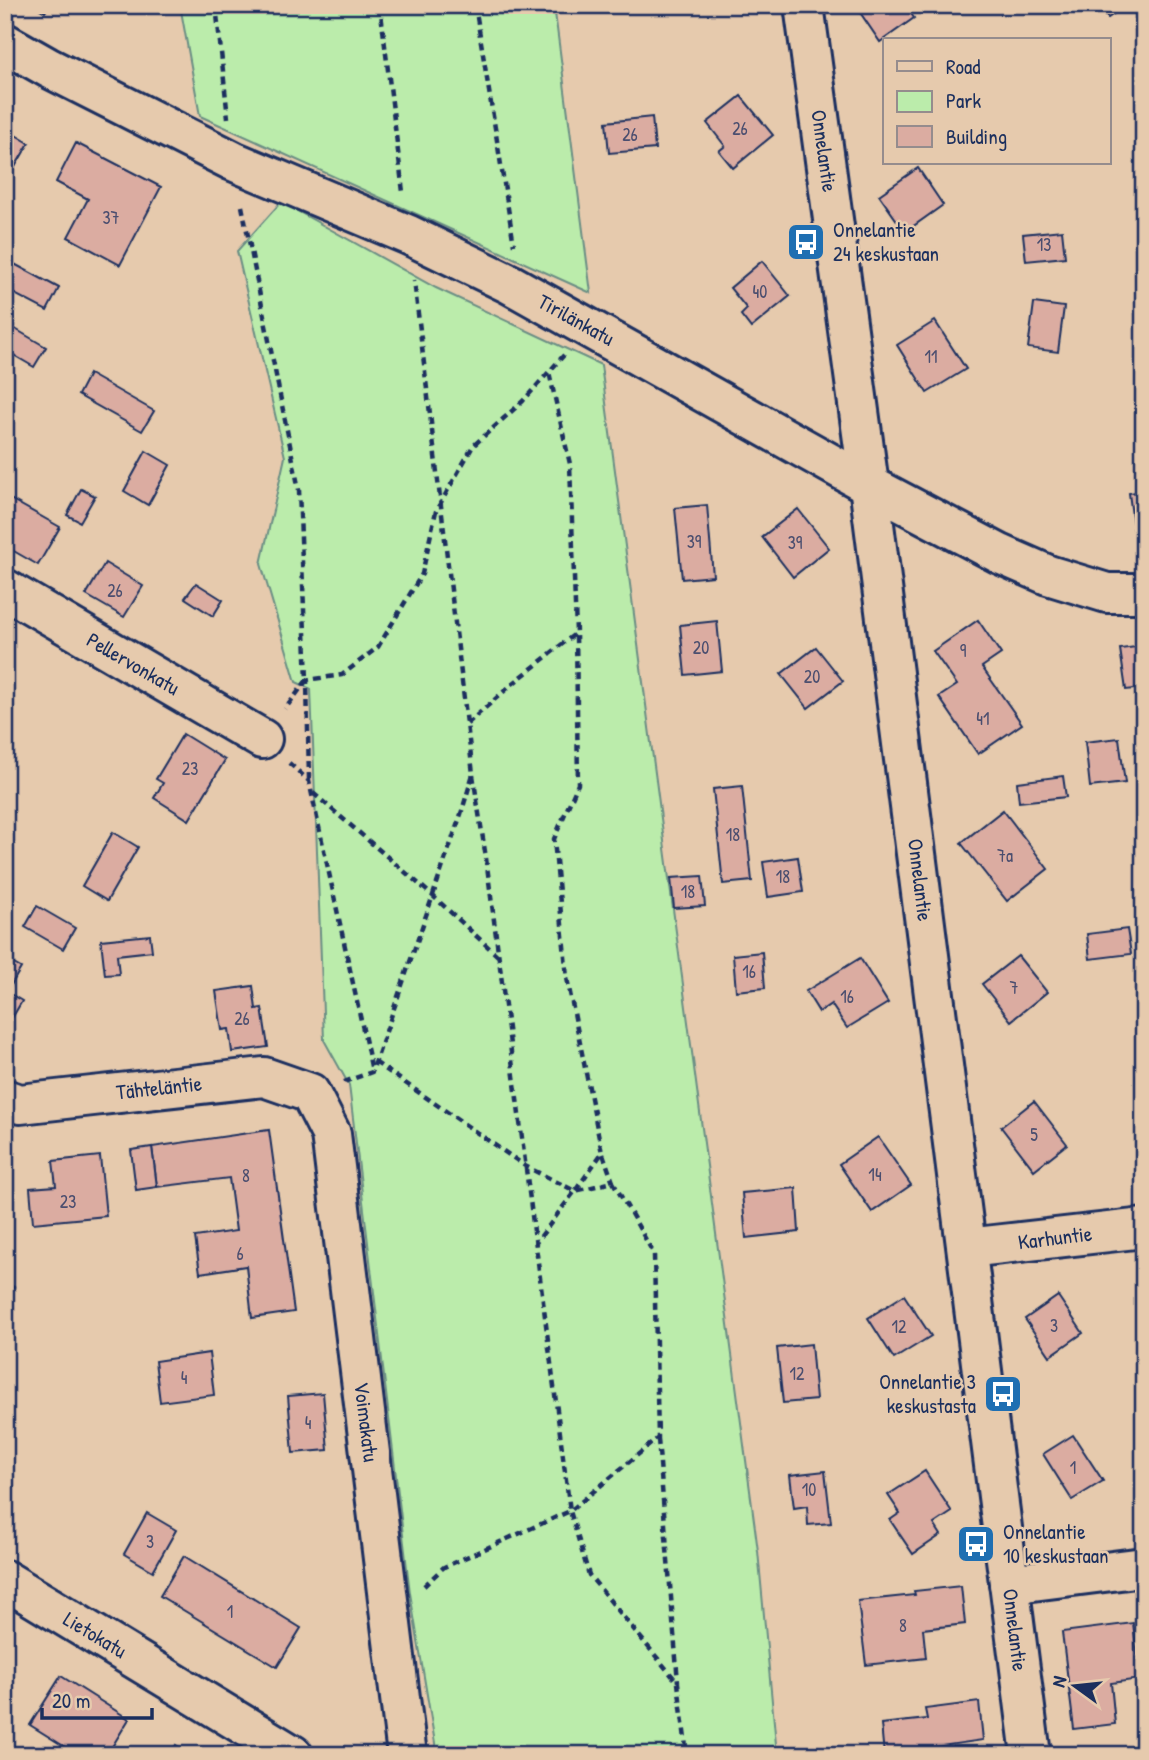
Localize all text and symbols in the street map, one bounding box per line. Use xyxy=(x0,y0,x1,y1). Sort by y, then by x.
legend xyxy=(883,38,1110,164)
text: Road xyxy=(946,52,980,81)
text: Park xyxy=(946,86,981,115)
street label: Onnelantie xyxy=(804,108,845,194)
house number: 26 xyxy=(732,116,748,141)
house number: 26 xyxy=(622,122,638,147)
text: Building xyxy=(946,122,1007,151)
house number: 37 xyxy=(103,205,120,230)
place label: Onnelantie 24 keskustaan xyxy=(833,215,939,268)
bus stop icon: Onnelantie 24 keskustaan xyxy=(785,221,827,263)
house number: 13 xyxy=(1037,232,1051,257)
house number: 40 xyxy=(753,279,767,304)
street label: Tirilänkatu xyxy=(533,287,620,353)
house number: 11 xyxy=(924,344,938,369)
house number: 39 xyxy=(687,529,702,554)
house number: 39 xyxy=(788,530,803,555)
house number: 26 xyxy=(107,578,123,603)
street label: Pellervonkatu xyxy=(81,625,186,702)
house number: 20 xyxy=(693,635,709,660)
house number: 9 xyxy=(960,638,967,663)
house number: 20 xyxy=(804,664,820,689)
house number: 41 xyxy=(976,706,990,731)
house number: 23 xyxy=(182,756,198,781)
house number: 18 xyxy=(726,822,740,847)
street label: Onnelantie xyxy=(901,837,940,923)
house number: 7a xyxy=(997,843,1013,868)
house number: 18 xyxy=(776,864,790,889)
house number: 18 xyxy=(681,879,695,904)
house number: 16 xyxy=(742,959,756,984)
house number: 7 xyxy=(1010,975,1019,1000)
house number: 16 xyxy=(840,984,854,1009)
house number: 26 xyxy=(234,1006,250,1031)
street label: Tähteläntie xyxy=(115,1069,203,1106)
house number: 5 xyxy=(1030,1122,1038,1147)
house number: 14 xyxy=(868,1162,882,1187)
house number: 8 xyxy=(242,1163,250,1188)
house number: 23 xyxy=(60,1189,76,1214)
street label: Karhuntie xyxy=(1016,1219,1094,1256)
house number: 6 xyxy=(236,1241,244,1266)
house number: 3 xyxy=(1050,1313,1058,1338)
house number: 12 xyxy=(892,1314,907,1339)
house number: 12 xyxy=(790,1361,805,1386)
house number: 4 xyxy=(181,1365,188,1390)
place label: Onnelantie 3 keskustasta xyxy=(879,1367,976,1420)
bus stop icon: Onnelantie 3 keskustasta xyxy=(982,1373,1024,1415)
street label: Voimakatu xyxy=(347,1380,386,1464)
house number: 4 xyxy=(305,1410,312,1435)
house number: 1 xyxy=(1070,1455,1076,1480)
house number: 10 xyxy=(802,1477,816,1502)
place label: Onnelantie 10 keskustaan xyxy=(1003,1517,1108,1570)
bus stop icon: Onnelantie 10 keskustaan xyxy=(955,1523,997,1565)
house number: 3 xyxy=(146,1529,154,1554)
street label: Onnelantie xyxy=(996,1587,1035,1673)
house number: 1 xyxy=(227,1599,233,1624)
street label: Lietokatu xyxy=(58,1604,133,1665)
house number: 8 xyxy=(899,1613,907,1638)
north arrow xyxy=(1040,1652,1110,1722)
text: N xyxy=(1045,1673,1072,1690)
scale bar xyxy=(42,1676,152,1720)
text: 20 m xyxy=(52,1686,90,1715)

